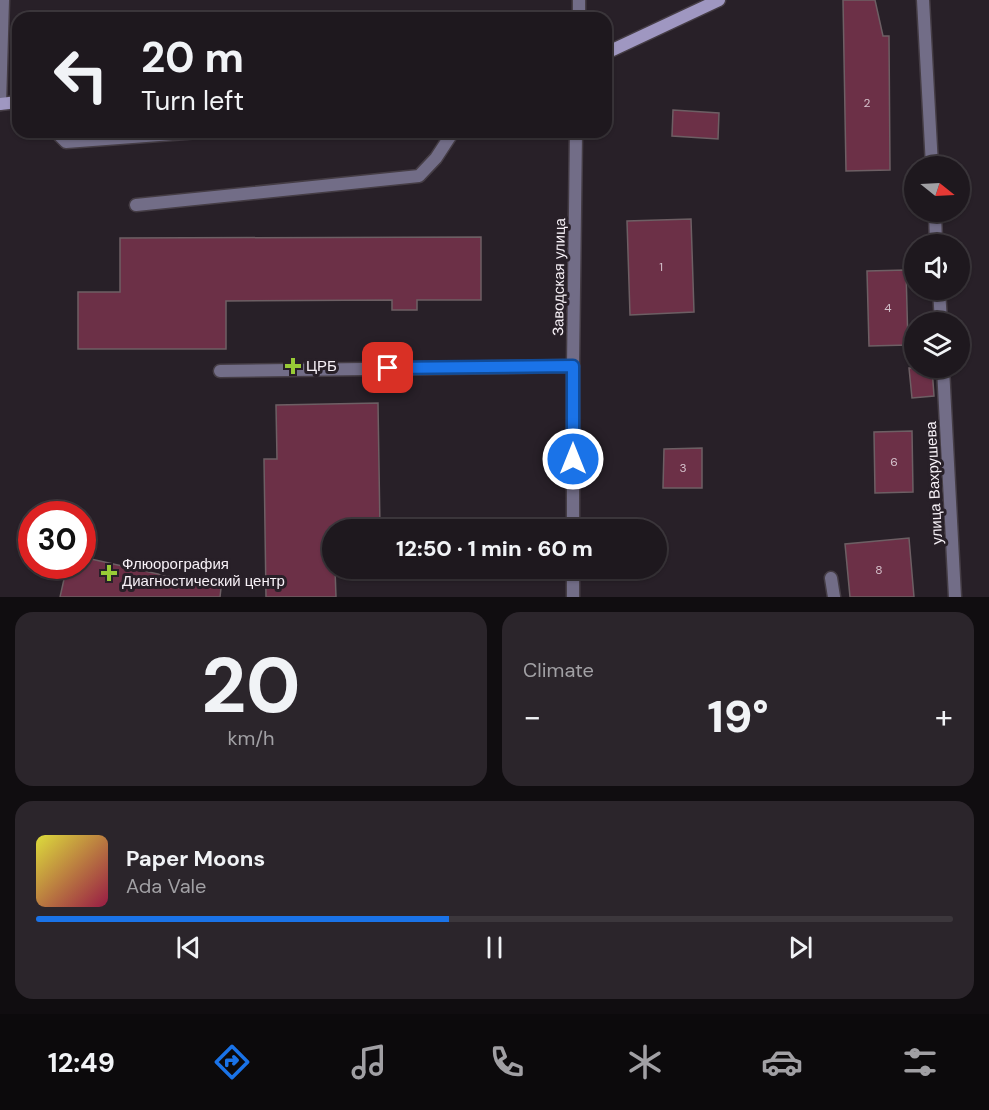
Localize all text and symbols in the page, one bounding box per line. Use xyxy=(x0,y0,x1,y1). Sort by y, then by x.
text: 20 m xyxy=(141,30,244,85)
icon: left xyxy=(42,36,120,114)
text: Turn left xyxy=(141,83,244,118)
house number: 2 xyxy=(864,95,871,111)
north arrow xyxy=(904,156,970,222)
map controls xyxy=(904,156,970,378)
street label: Заводская улица xyxy=(548,217,570,336)
button: sound xyxy=(904,234,970,300)
house number: 1 xyxy=(659,259,663,275)
house number: 4 xyxy=(884,300,892,316)
button: layers xyxy=(904,312,970,378)
pin xyxy=(362,342,413,393)
icon: arrive xyxy=(371,351,404,384)
place label: ЦРБ xyxy=(306,356,337,376)
marker: ЦРБ xyxy=(284,357,302,375)
street label: улица Вахрушева xyxy=(921,420,947,545)
position arrow xyxy=(541,427,605,491)
house number: 6 xyxy=(890,454,898,470)
house number: 3 xyxy=(679,460,687,476)
speed limit sign: 30 xyxy=(18,501,96,579)
text: 12:50 · 1 min · 60 m xyxy=(396,534,593,563)
place label: Флюорография Диагностический центр xyxy=(122,554,285,591)
house number: 8 xyxy=(875,562,883,578)
marker: Флюорография Диагностический центр xyxy=(100,564,118,582)
text: 20 xyxy=(201,635,301,736)
text: Climate xyxy=(523,657,594,683)
text: 19° xyxy=(707,687,769,746)
text: − xyxy=(523,695,541,738)
text: + xyxy=(935,695,953,738)
text: km/h xyxy=(227,725,275,751)
text: Paper Moons xyxy=(126,844,265,873)
text: Ada Vale xyxy=(126,873,206,899)
icon: previous xyxy=(172,931,205,964)
icon: pause xyxy=(478,931,511,964)
icon: next xyxy=(784,931,817,964)
icon: directions xyxy=(211,1041,253,1083)
icon: music xyxy=(348,1041,390,1083)
icon: phone xyxy=(486,1041,528,1083)
icon: climate xyxy=(624,1041,666,1083)
icon: car xyxy=(761,1041,803,1083)
icon: filters xyxy=(899,1041,941,1083)
text: 12:49 xyxy=(48,1045,115,1080)

